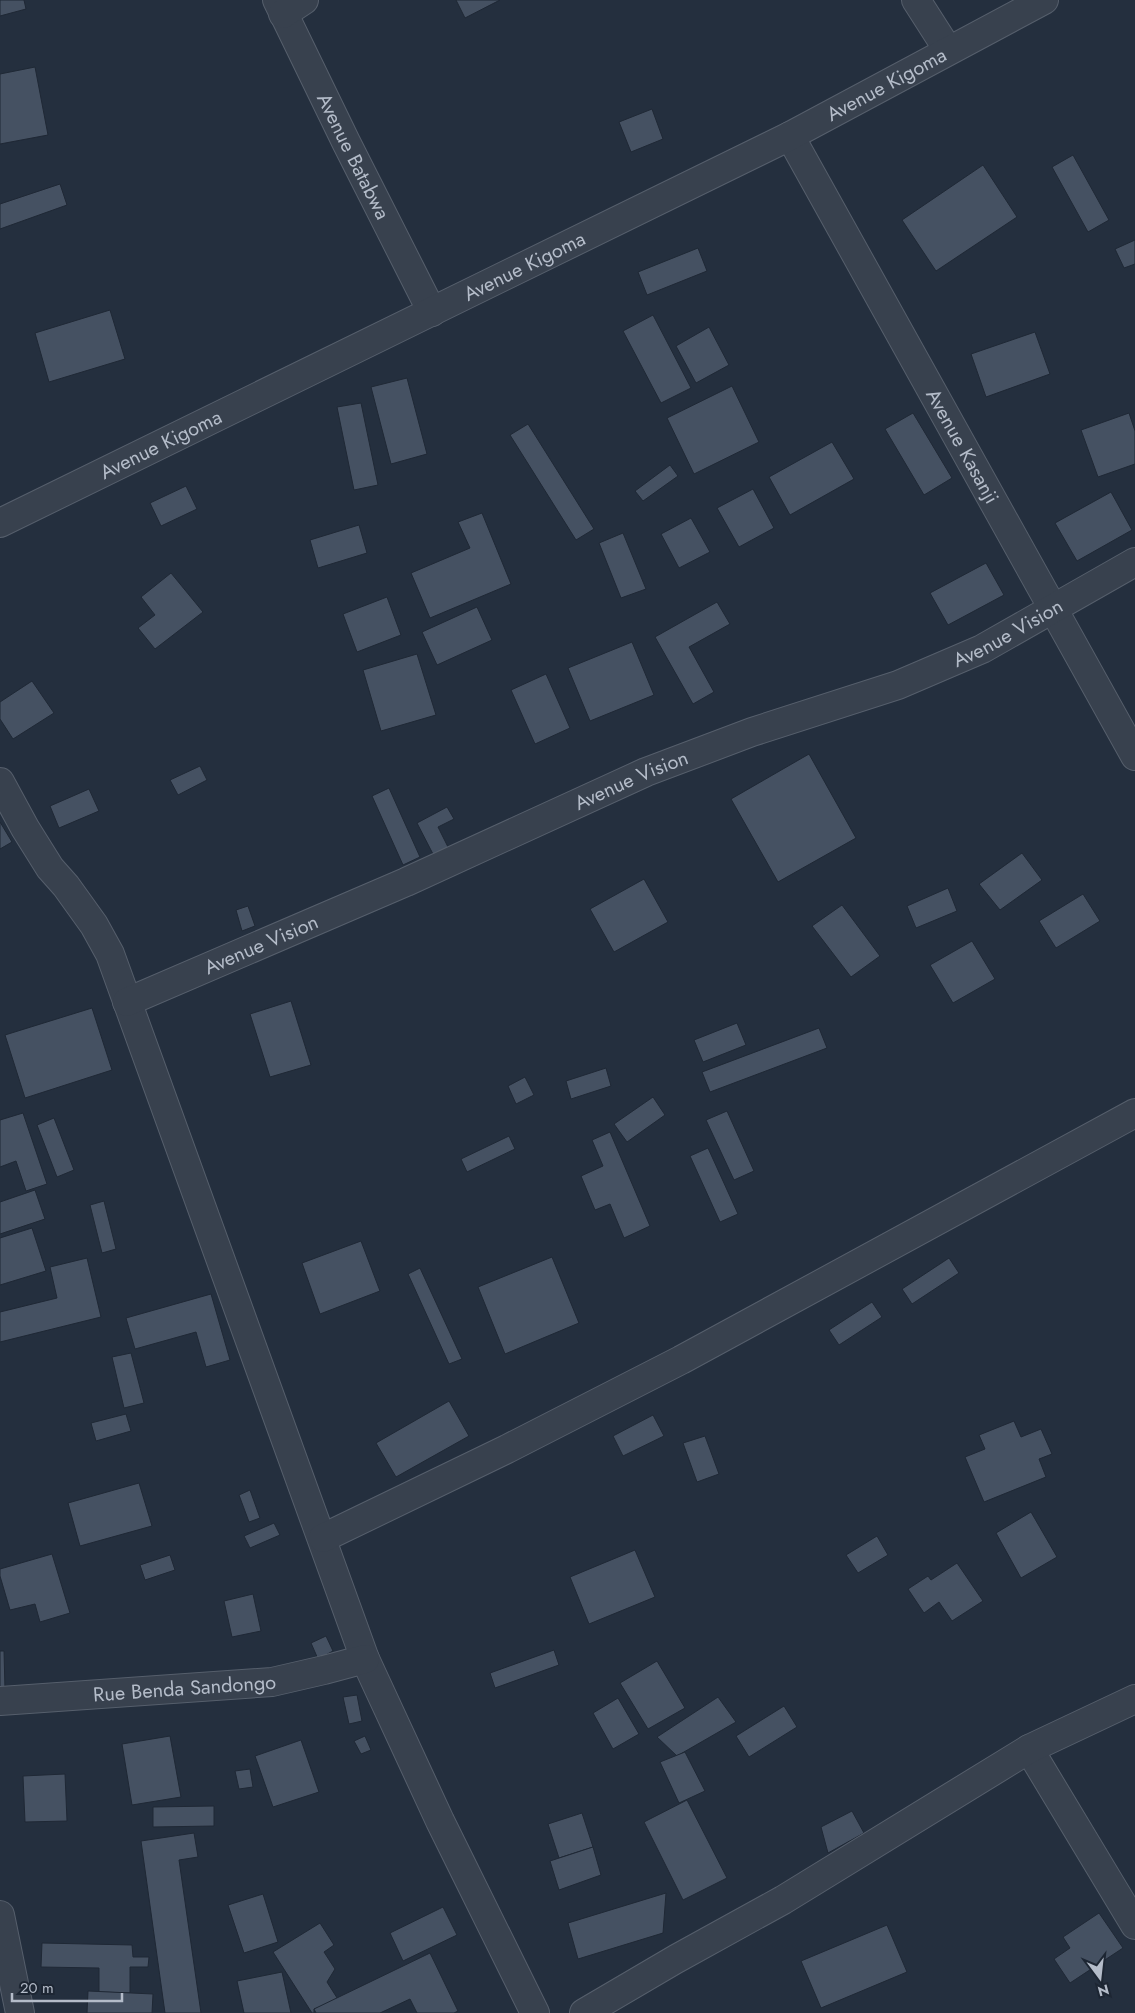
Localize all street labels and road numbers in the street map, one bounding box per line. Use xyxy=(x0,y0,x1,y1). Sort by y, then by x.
street label: Avenue Kigoma xyxy=(821,40,952,128)
street label: Avenue Batabwa xyxy=(310,88,397,224)
street label: Avenue Kigoma xyxy=(459,224,590,308)
street label: Avenue Kasanji xyxy=(919,383,1006,509)
street label: Avenue Kigoma xyxy=(95,402,227,486)
street label: Avenue Vision xyxy=(948,591,1068,674)
street label: Avenue Vision xyxy=(570,743,692,817)
street label: Avenue Vision xyxy=(200,907,323,982)
street label: Rue Benda Sandongo xyxy=(92,1667,277,1709)

